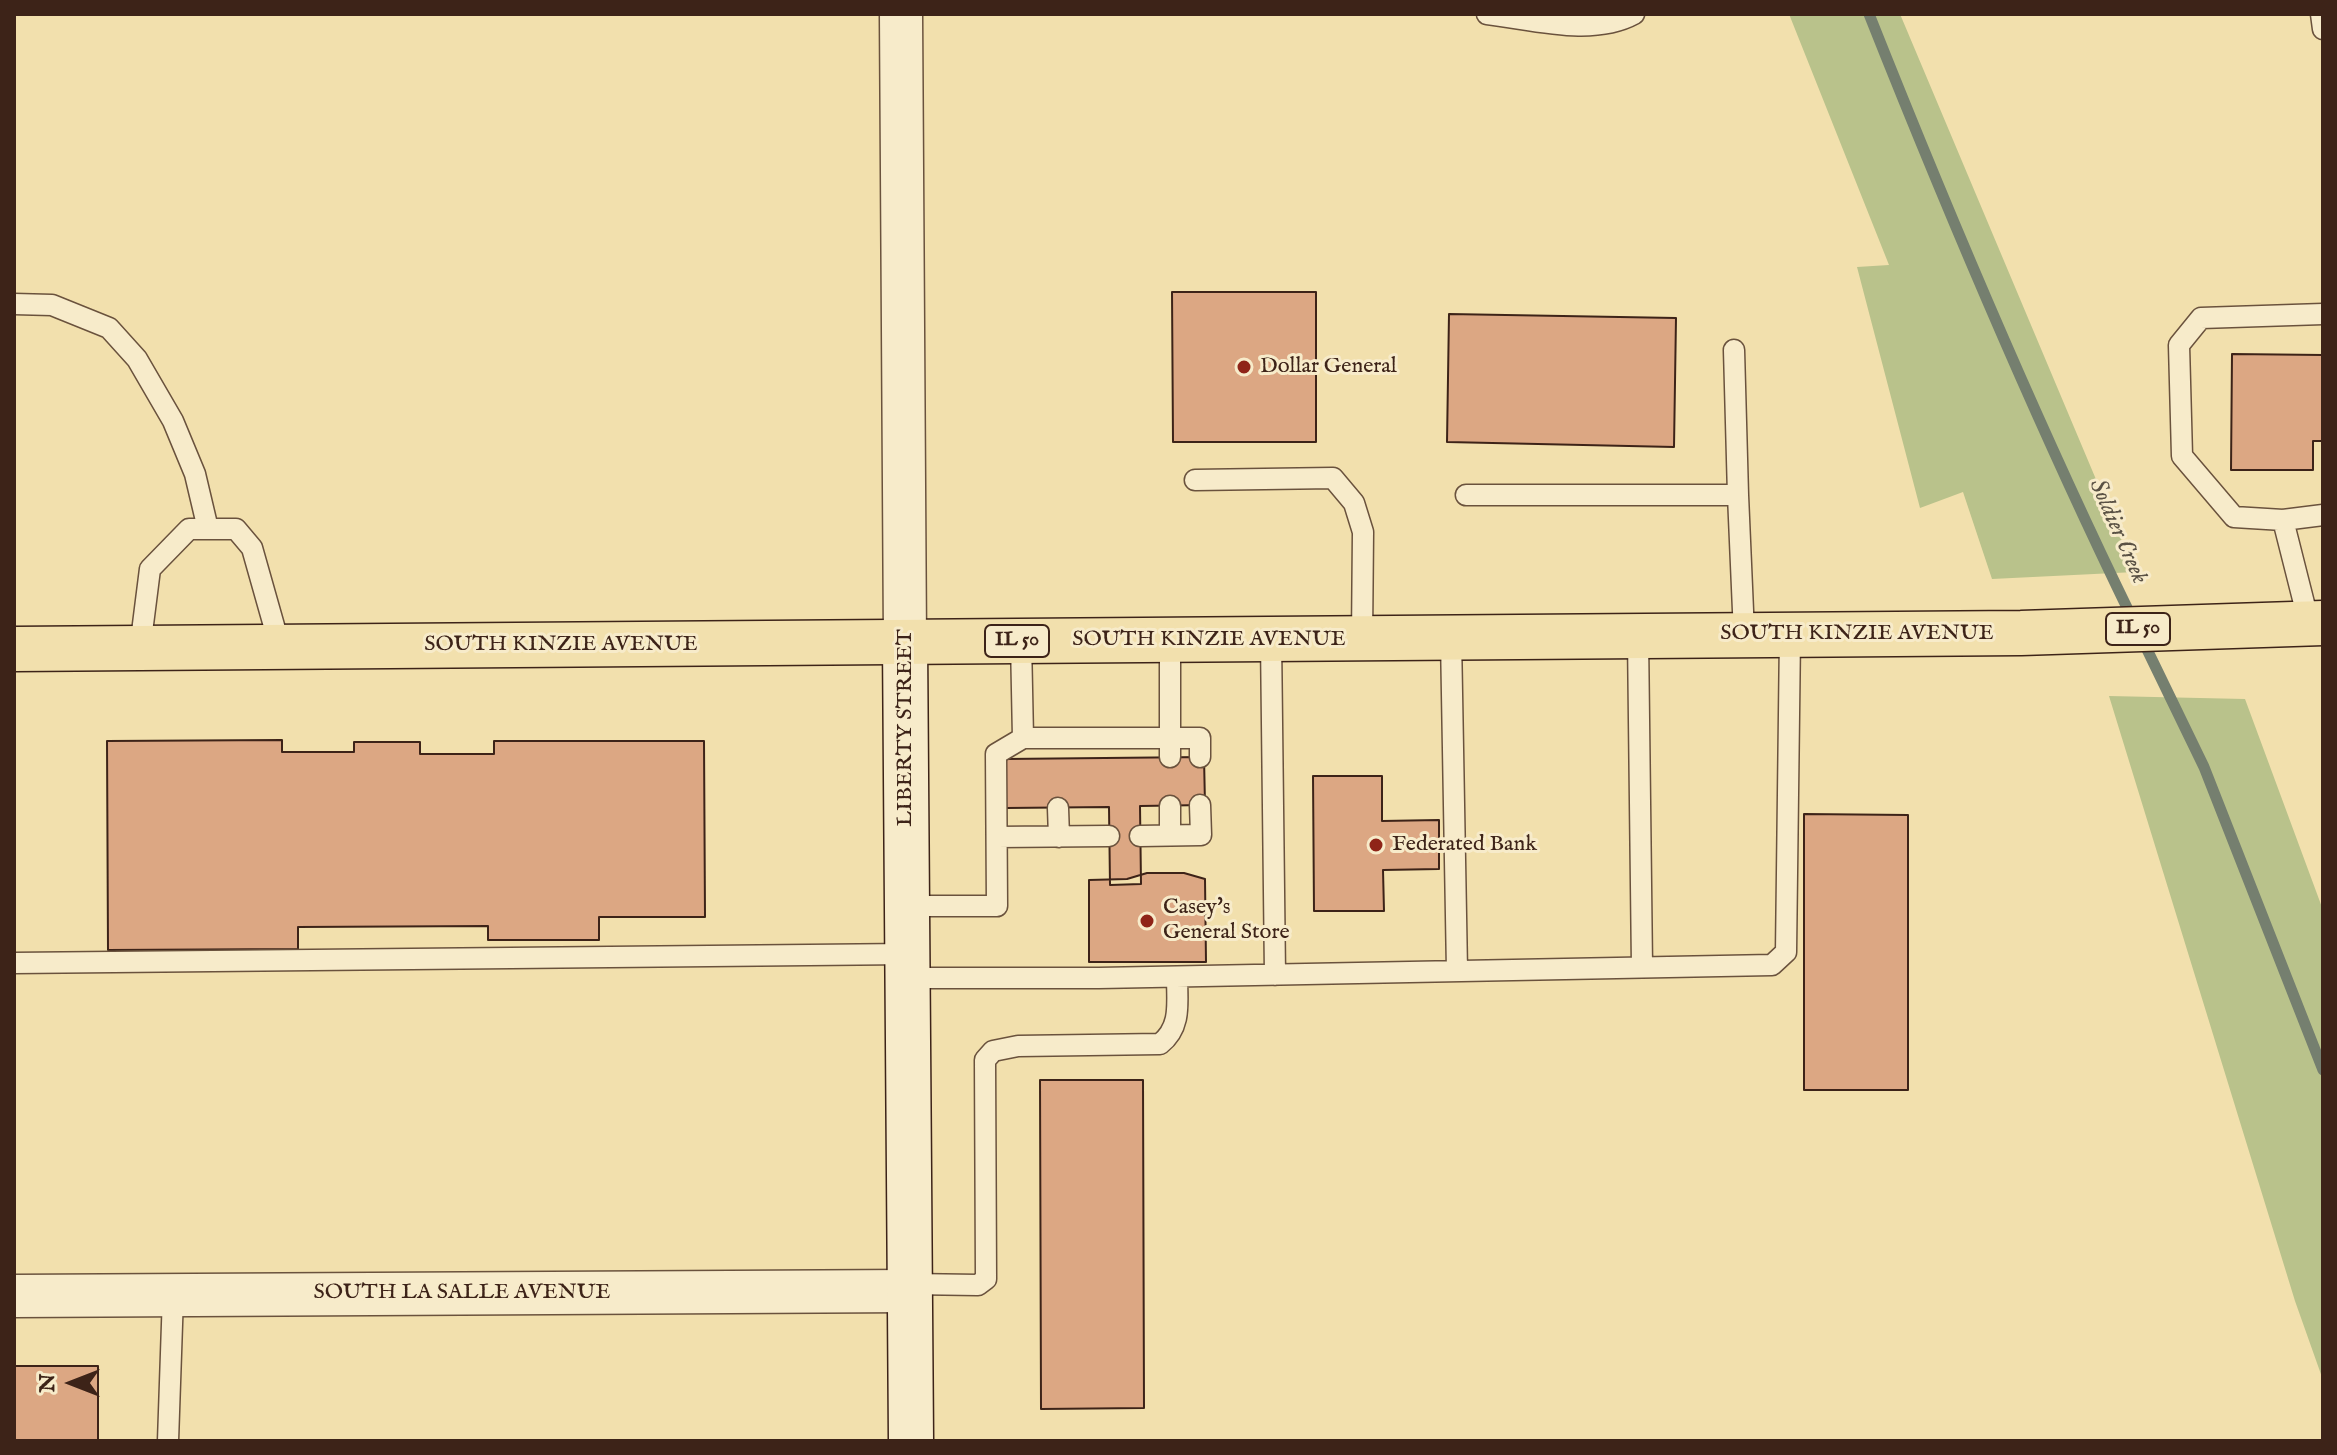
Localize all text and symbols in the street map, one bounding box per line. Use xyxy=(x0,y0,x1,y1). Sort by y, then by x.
place label: Dollar General xyxy=(1260,354,1397,380)
marker: Dollar General xyxy=(1235,358,1253,376)
water label: Soldier Creek xyxy=(2081,475,2153,589)
road number: IL 50 xyxy=(2106,613,2170,645)
street label: SOUTH KINZIE AVENUE xyxy=(1720,621,1994,647)
road number: IL 50 xyxy=(985,625,1049,657)
street label: SOUTH KINZIE AVENUE xyxy=(1072,627,1346,653)
street label: LIBERTY STREET xyxy=(893,629,919,827)
street label: SOUTH KINZIE AVENUE xyxy=(424,632,698,658)
place label: Federated Bank xyxy=(1392,832,1537,858)
marker: Federated Bank xyxy=(1367,836,1385,854)
place label: Casey's General Store xyxy=(1163,895,1290,946)
marker: Casey's General Store xyxy=(1138,912,1156,930)
street label: SOUTH LA SALLE AVENUE xyxy=(313,1280,611,1306)
north arrow xyxy=(32,1343,112,1423)
text: N xyxy=(34,1373,62,1393)

